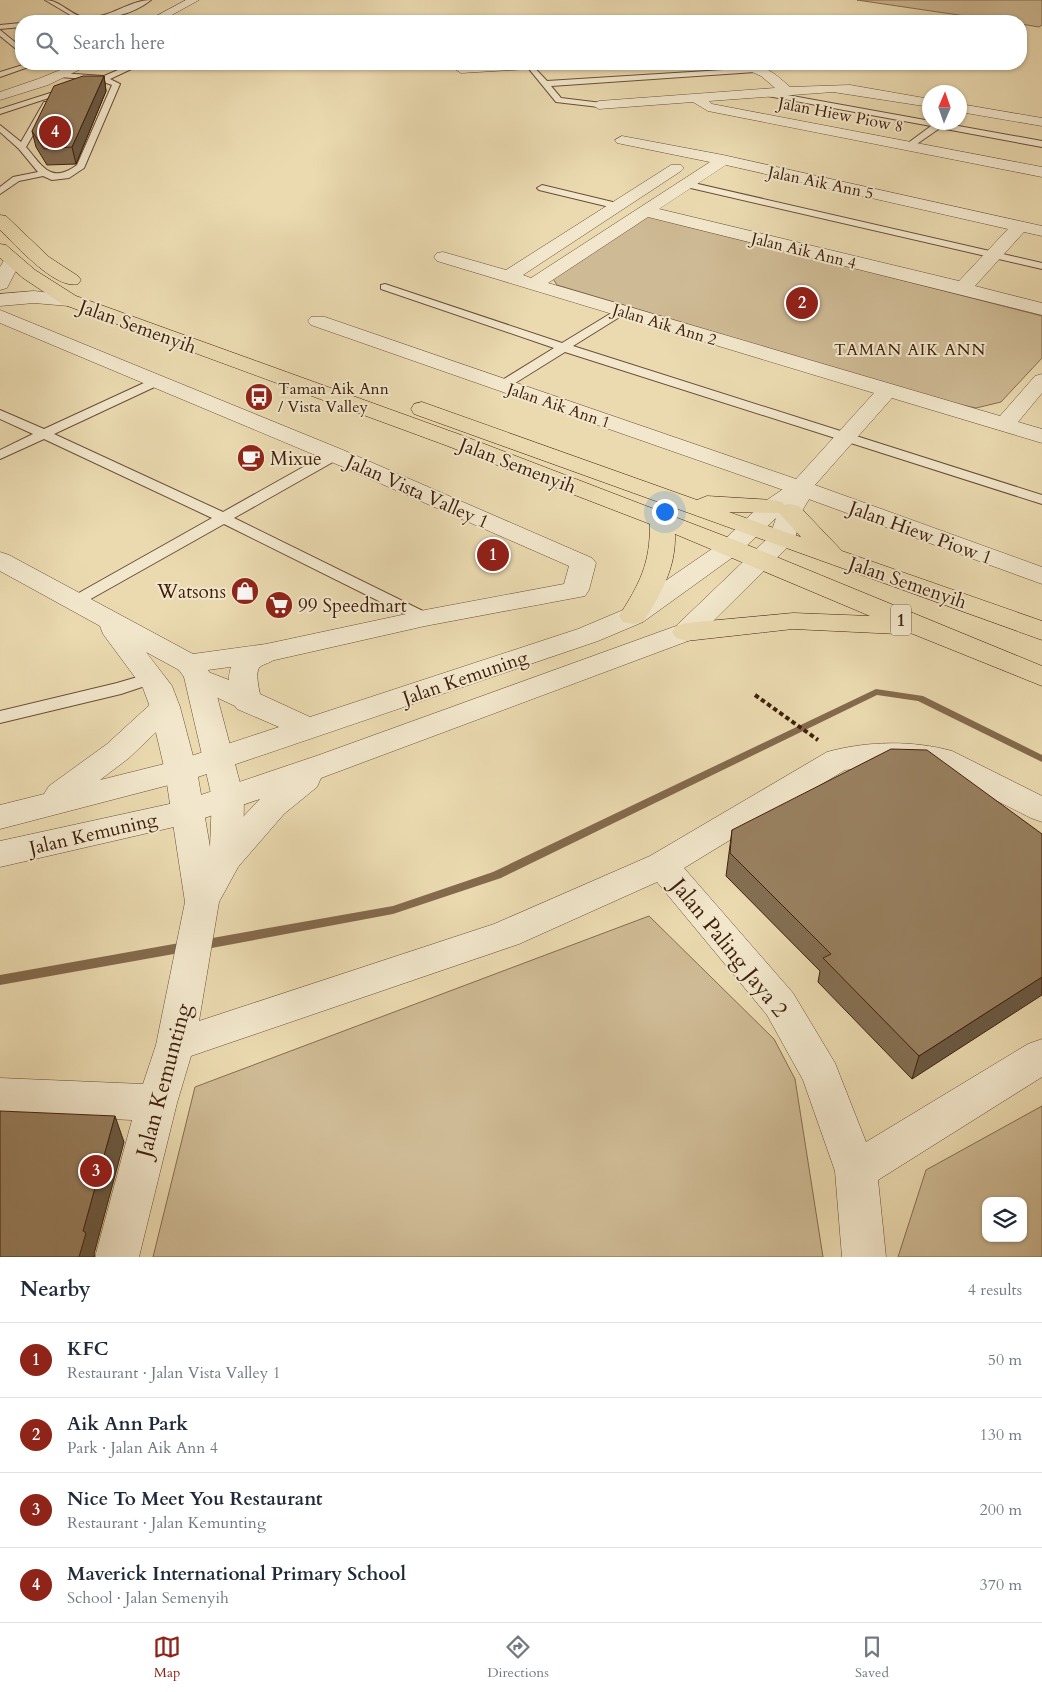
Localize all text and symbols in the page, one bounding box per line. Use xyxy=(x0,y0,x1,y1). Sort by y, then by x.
search box xyxy=(15,15,1027,70)
icon: search xyxy=(33,29,61,57)
text: Search here xyxy=(73,30,165,56)
north arrow xyxy=(922,85,967,130)
street label: Jalan Hiew Piow 8 xyxy=(774,92,905,138)
pin: 4 xyxy=(39,113,71,151)
street label: Jalan Aik Ann 5 xyxy=(764,161,876,205)
street label: Jalan Aik Ann 4 xyxy=(747,227,859,275)
pin: 2 xyxy=(786,284,818,322)
street label: Jalan Semenyih xyxy=(73,293,200,360)
street label: Jalan Aik Ann 2 xyxy=(608,298,719,351)
district label: TAMAN AIK ANN xyxy=(834,339,986,361)
street label: Jalan Aik Ann 1 xyxy=(502,377,613,434)
place label: Taman Aik Ann / Vista Valley xyxy=(278,378,389,418)
bus stop icon: Taman Aik Ann / Vista Valley xyxy=(244,382,274,412)
street label: Jalan Semenyih xyxy=(453,431,580,500)
cafe icon: Mixue xyxy=(236,443,266,473)
place label: Mixue xyxy=(270,446,322,472)
street label: Jalan Vista Valley 1 xyxy=(339,448,493,535)
street label: Jalan Hiew Piow 1 xyxy=(843,494,996,571)
your location xyxy=(652,499,678,525)
pin: 1 xyxy=(477,536,509,574)
street label: Jalan Semenyih xyxy=(842,550,971,615)
shop icon: Watsons xyxy=(230,576,260,606)
place label: Watsons xyxy=(156,579,226,605)
supermarket icon: 99 Speedmart xyxy=(264,590,294,620)
place label: 99 Speedmart xyxy=(298,593,407,619)
road number: 1 xyxy=(891,604,911,636)
street label: Jalan Kemuning xyxy=(397,644,532,712)
street label: Jalan Kemuning xyxy=(24,807,160,862)
street label: Jalan Paling Jaya 2 xyxy=(662,869,795,1023)
street label: Jalan Kemunting xyxy=(128,999,199,1163)
pin: 3 xyxy=(80,1152,112,1190)
map controls xyxy=(982,1197,1027,1242)
button: layers xyxy=(982,1197,1027,1242)
text: Nearby xyxy=(20,1275,91,1304)
text: 4 results xyxy=(968,1279,1022,1301)
text: KFC xyxy=(67,1336,108,1362)
text: 1 xyxy=(32,1349,40,1371)
text: 50 m xyxy=(988,1349,1022,1371)
text: Restaurant · Jalan Vista Valley 1 xyxy=(67,1362,281,1384)
text: Aik Ann Park xyxy=(67,1411,188,1437)
text: 2 xyxy=(32,1424,40,1446)
text: 130 m xyxy=(980,1424,1022,1446)
text: Park · Jalan Aik Ann 4 xyxy=(67,1437,218,1459)
text: Nice To Meet You Restaurant xyxy=(67,1486,322,1512)
text: 3 xyxy=(32,1499,40,1521)
text: 200 m xyxy=(980,1499,1022,1521)
text: Restaurant · Jalan Kemunting xyxy=(67,1512,266,1534)
text: Maverick International Primary School xyxy=(67,1561,406,1587)
text: 4 xyxy=(32,1574,40,1596)
text: 370 m xyxy=(980,1574,1022,1596)
text: School · Jalan Semenyih xyxy=(67,1587,229,1609)
tab: Map xyxy=(153,1633,181,1682)
tab: Directions xyxy=(487,1633,549,1682)
tab: Saved xyxy=(855,1633,889,1682)

